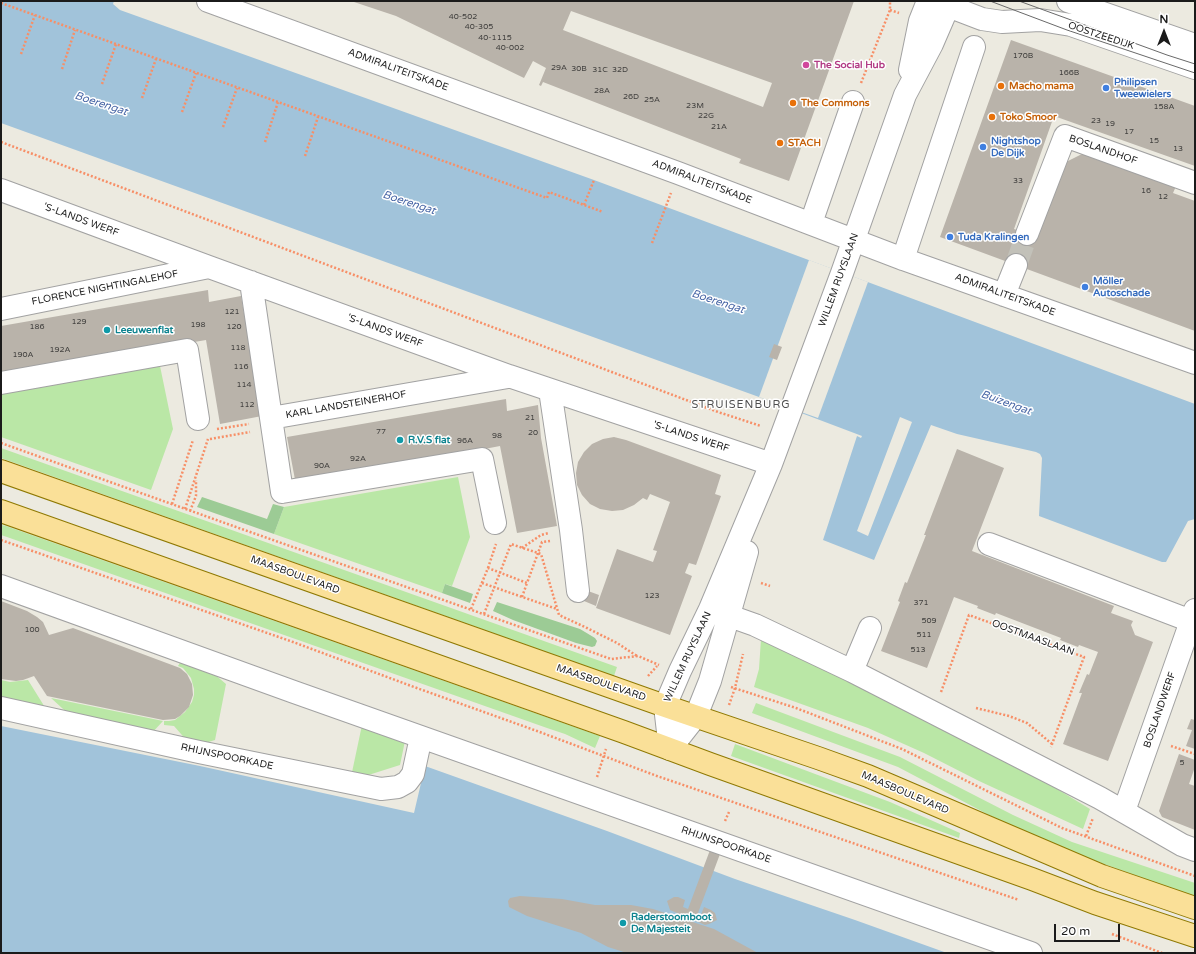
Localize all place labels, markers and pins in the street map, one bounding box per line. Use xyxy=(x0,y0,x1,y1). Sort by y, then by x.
place label: The Social Hub xyxy=(814,59,885,71)
marker: The Social Hub xyxy=(801,60,811,70)
place label: Philipsen Tweewielers xyxy=(1114,76,1171,100)
place label: Macho mama xyxy=(1009,80,1074,92)
marker: Macho mama xyxy=(996,81,1006,91)
marker: Philipsen Tweewielers xyxy=(1101,83,1111,93)
place label: The Commons xyxy=(801,97,870,109)
marker: The Commons xyxy=(788,98,798,108)
place label: Toko Smoor xyxy=(1000,111,1057,123)
marker: Toko Smoor xyxy=(987,112,997,122)
place label: Nightshop De Dijk xyxy=(991,135,1041,158)
place label: STACH xyxy=(788,137,821,149)
marker: STACH xyxy=(775,138,785,148)
marker: Nightshop De Dijk xyxy=(978,142,988,152)
place label: Tuda Kralingen xyxy=(958,231,1029,243)
marker: Tuda Kralingen xyxy=(945,232,955,242)
place label: Möller Autoschade xyxy=(1093,275,1150,298)
marker: Möller Autoschade xyxy=(1080,282,1090,292)
place label: Leeuwenflat xyxy=(115,324,173,336)
marker: Leeuwenflat xyxy=(102,325,112,335)
place label: R.V.S flat xyxy=(408,434,450,446)
marker: R.V.S flat xyxy=(395,435,405,445)
place label: Raderstoomboot De Majesteit xyxy=(631,911,712,934)
marker: Raderstoomboot De Majesteit xyxy=(618,918,628,928)

